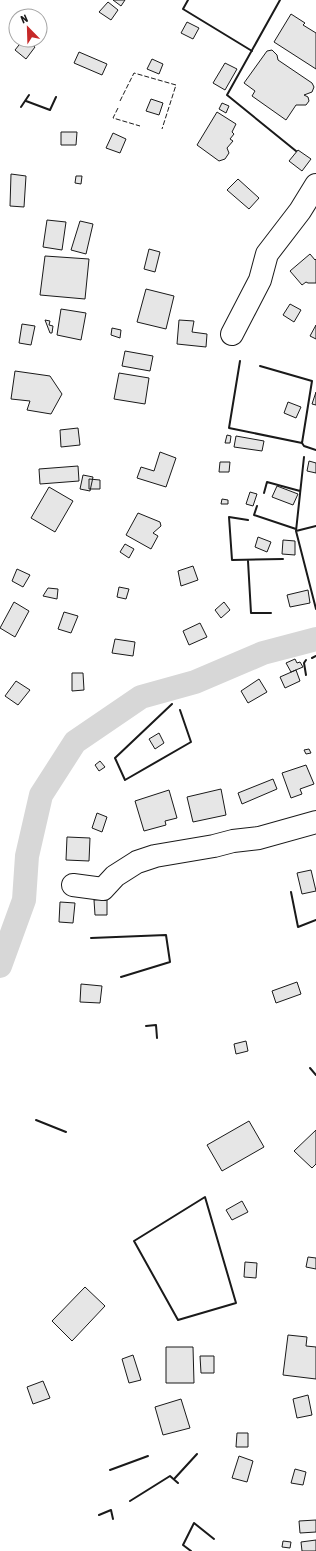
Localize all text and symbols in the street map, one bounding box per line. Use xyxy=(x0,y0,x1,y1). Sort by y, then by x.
north arrow xyxy=(8,8,48,48)
text: N xyxy=(19,12,29,26)

